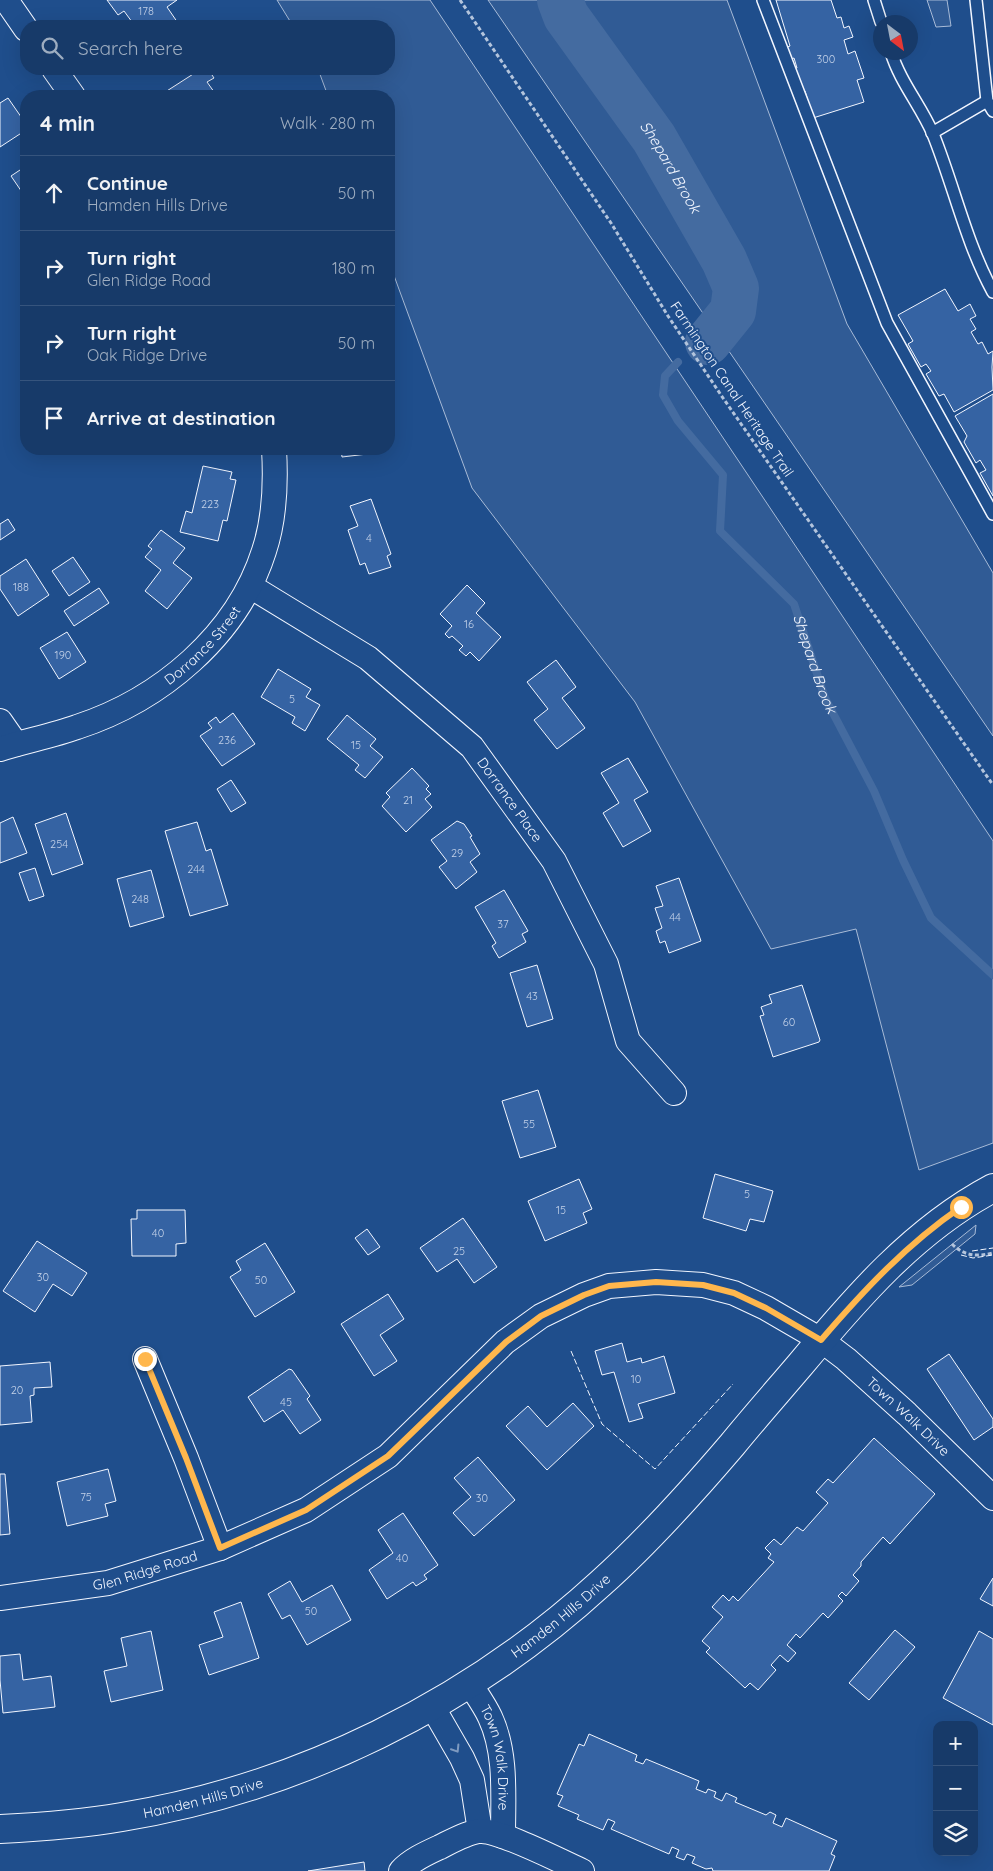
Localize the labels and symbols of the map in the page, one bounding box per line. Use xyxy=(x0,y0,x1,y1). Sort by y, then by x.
house number: 178 xyxy=(138,4,154,18)
north arrow xyxy=(873,15,918,60)
house number: 300 xyxy=(817,52,835,66)
water label: Shepard Brook xyxy=(636,117,706,218)
street label: Farmington Canal Heritage Trail xyxy=(666,298,798,480)
house number: 223 xyxy=(201,497,219,511)
house number: 4 xyxy=(366,531,372,545)
house number: 188 xyxy=(13,580,29,594)
street label: Dorrance Street xyxy=(161,602,245,689)
water label: Shepard Brook xyxy=(789,612,842,718)
house number: 16 xyxy=(464,617,474,631)
house number: 190 xyxy=(55,648,71,662)
house number: 5 xyxy=(289,692,295,706)
house number: 236 xyxy=(218,733,236,747)
house number: 15 xyxy=(351,738,361,752)
street label: Dorrance Place xyxy=(473,754,546,846)
house number: 21 xyxy=(403,793,413,807)
house number: 254 xyxy=(50,837,68,851)
house number: 29 xyxy=(451,846,463,860)
house number: 244 xyxy=(187,862,205,876)
house number: 248 xyxy=(131,892,149,906)
house number: 44 xyxy=(669,910,681,924)
house number: 37 xyxy=(497,917,509,931)
house number: 43 xyxy=(526,989,538,1003)
house number: 60 xyxy=(783,1015,795,1029)
house number: 55 xyxy=(523,1117,535,1131)
house number: 5 xyxy=(744,1187,750,1201)
route start xyxy=(950,1196,973,1219)
house number: 15 xyxy=(556,1203,566,1217)
house number: 40 xyxy=(152,1226,164,1240)
house number: 25 xyxy=(453,1244,465,1258)
house number: 30 xyxy=(37,1270,49,1284)
house number: 50 xyxy=(255,1273,267,1287)
route end xyxy=(134,1348,157,1371)
house number: 10 xyxy=(631,1372,641,1386)
street label: Town Walk Drive xyxy=(863,1373,954,1460)
house number: 20 xyxy=(11,1383,23,1397)
house number: 45 xyxy=(280,1395,292,1409)
house number: 75 xyxy=(80,1490,92,1504)
house number: 30 xyxy=(476,1491,488,1505)
street label: Glen Ridge Road xyxy=(92,1547,200,1594)
house number: 40 xyxy=(396,1551,408,1565)
street label: Hamden Hills Drive xyxy=(507,1570,614,1662)
house number: 50 xyxy=(305,1604,317,1618)
street label: Town Walk Drive xyxy=(476,1701,512,1811)
one-way arrow xyxy=(450,1743,460,1752)
street label: Hamden Hills Drive xyxy=(142,1773,266,1822)

